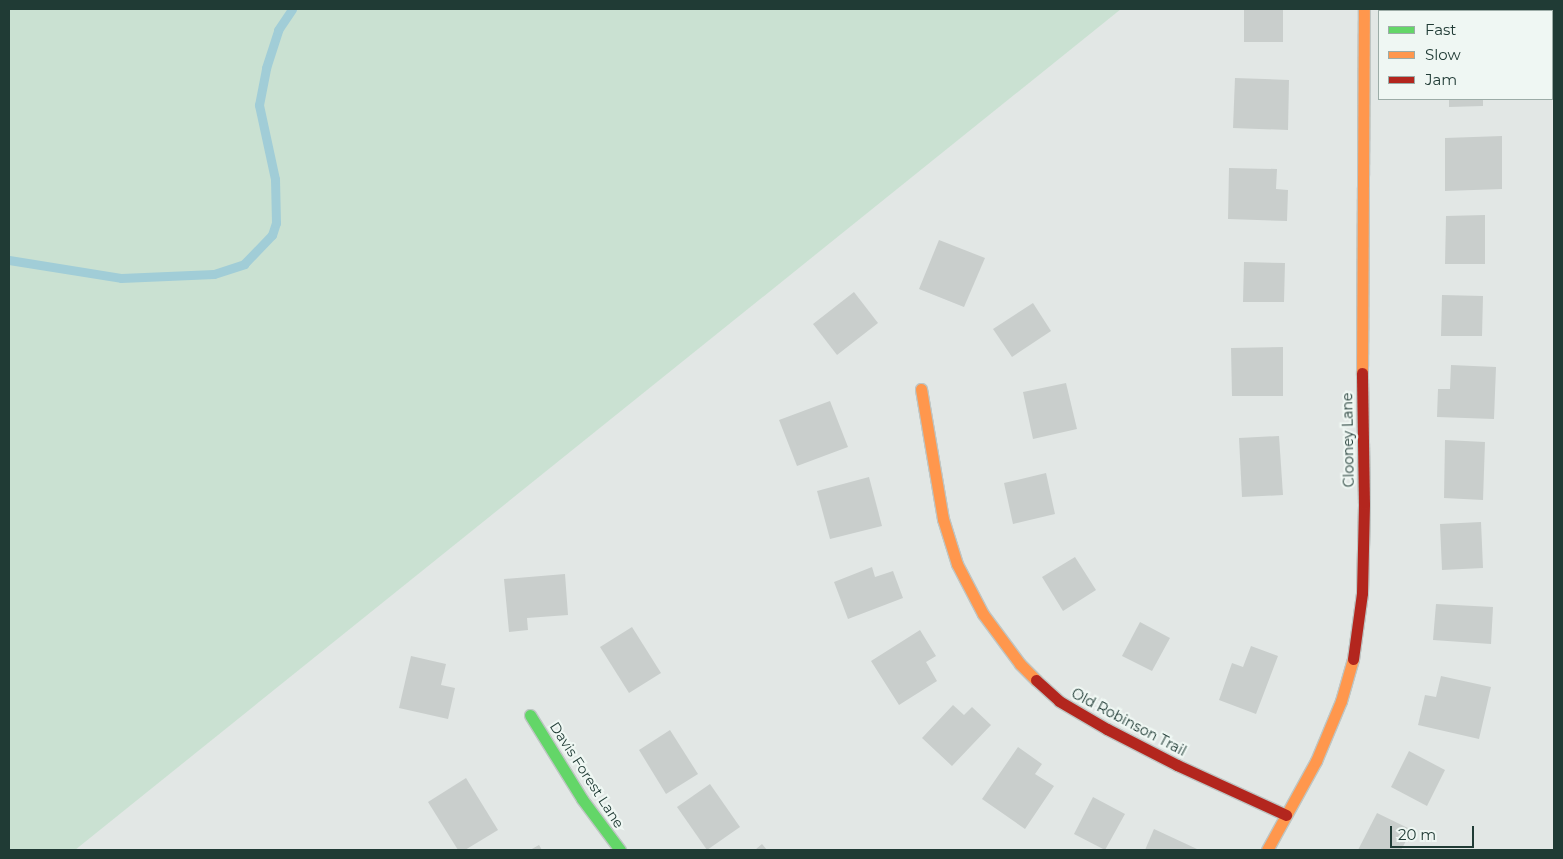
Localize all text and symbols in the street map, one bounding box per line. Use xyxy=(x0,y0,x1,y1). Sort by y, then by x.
legend xyxy=(1378,10,1553,100)
text: Fast xyxy=(1425,20,1456,39)
text: Slow xyxy=(1425,45,1461,64)
text: Jam xyxy=(1425,70,1457,89)
street label: Clooney Lane xyxy=(1339,392,1357,488)
street label: Old Robinson Trail xyxy=(1069,685,1189,759)
street label: Davis Forest Lane xyxy=(546,719,628,831)
scale bar xyxy=(1393,816,1477,848)
text: 20 m xyxy=(1398,825,1436,844)

